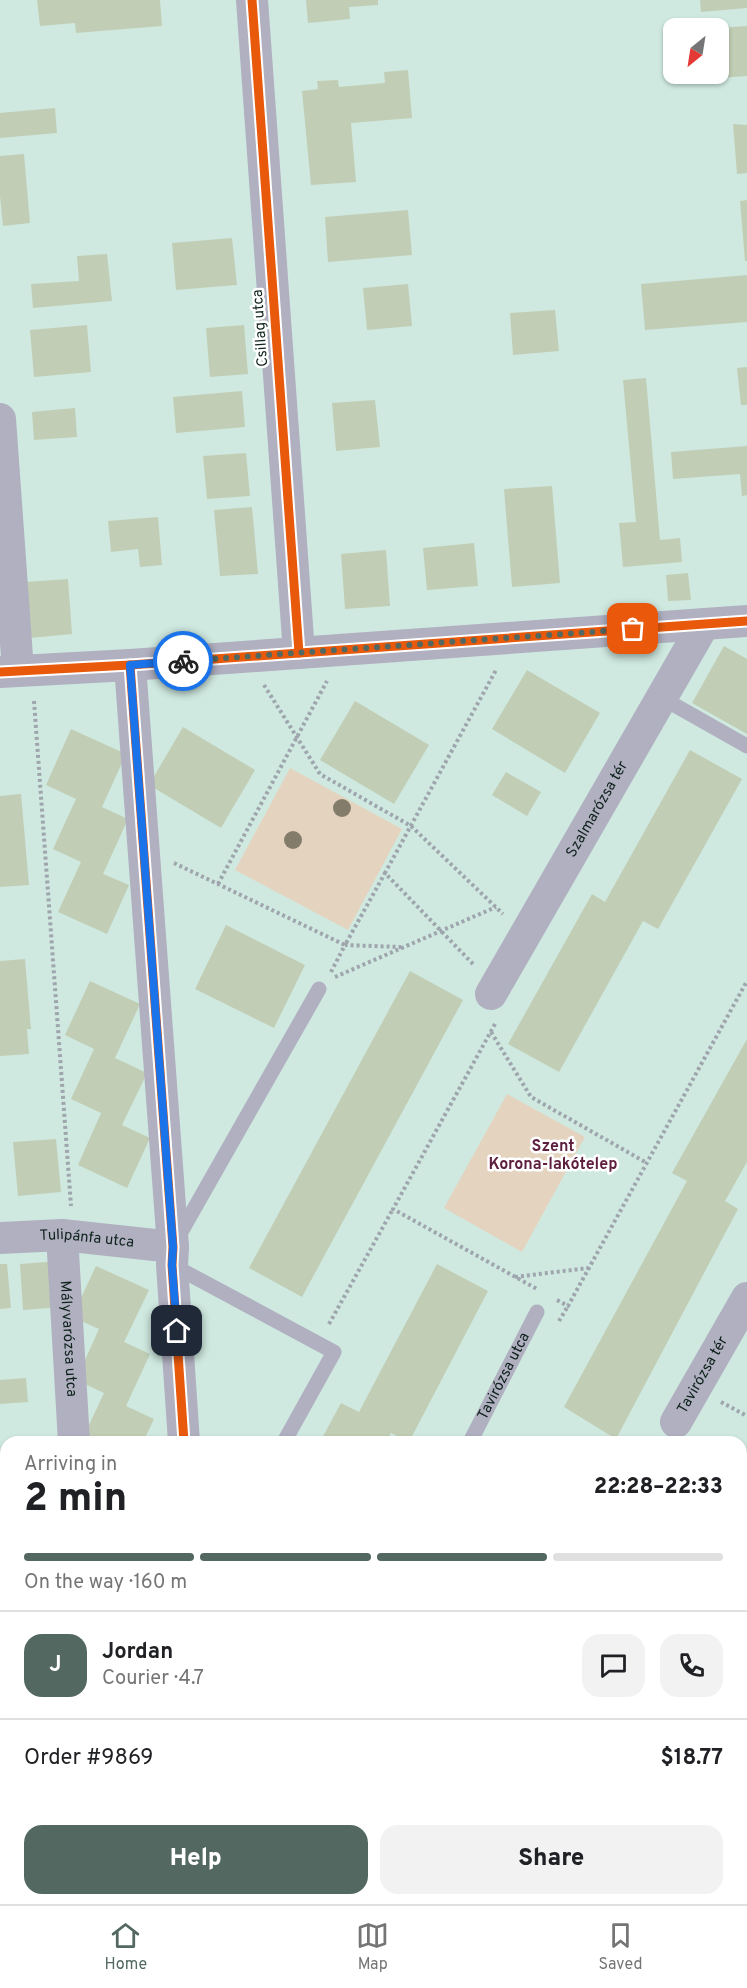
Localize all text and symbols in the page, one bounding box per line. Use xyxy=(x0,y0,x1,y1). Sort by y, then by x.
north arrow xyxy=(663,18,729,84)
map controls xyxy=(663,18,729,84)
street label: Csillag utca xyxy=(249,289,273,367)
pin xyxy=(607,603,658,654)
icon: bag xyxy=(616,612,649,645)
courier xyxy=(153,631,213,691)
icon: bike xyxy=(167,645,200,678)
street label: Szalmarózsa tér xyxy=(562,758,633,861)
district label: Szent Korona-lakótelep xyxy=(489,1137,617,1175)
street label: Tulipánfa utca xyxy=(39,1225,135,1252)
street label: Mályvarózsa utca xyxy=(55,1280,81,1398)
pin xyxy=(151,1305,202,1356)
icon: home xyxy=(160,1314,193,1347)
street label: Tavirózsa utca xyxy=(473,1329,534,1423)
street label: Tavirózsa tér xyxy=(673,1333,733,1417)
text: Arriving in xyxy=(24,1452,117,1478)
text: 22:28–22:33 xyxy=(594,1474,723,1501)
text: 2 min xyxy=(24,1476,127,1525)
text: On the way · 160 m xyxy=(24,1570,187,1596)
button: chat xyxy=(582,1634,645,1697)
button: phone xyxy=(660,1634,723,1697)
text: Jordan xyxy=(102,1639,173,1666)
text: J xyxy=(49,1652,62,1679)
text: Courier · 4.7 xyxy=(102,1666,204,1692)
text: Order #9869 xyxy=(24,1745,153,1772)
text: $18.77 xyxy=(661,1745,723,1772)
button: Help xyxy=(24,1825,368,1894)
button: Share xyxy=(380,1825,723,1894)
tab: Home xyxy=(105,1919,147,1975)
tab: Map xyxy=(356,1919,389,1975)
tab: Saved xyxy=(598,1919,642,1975)

